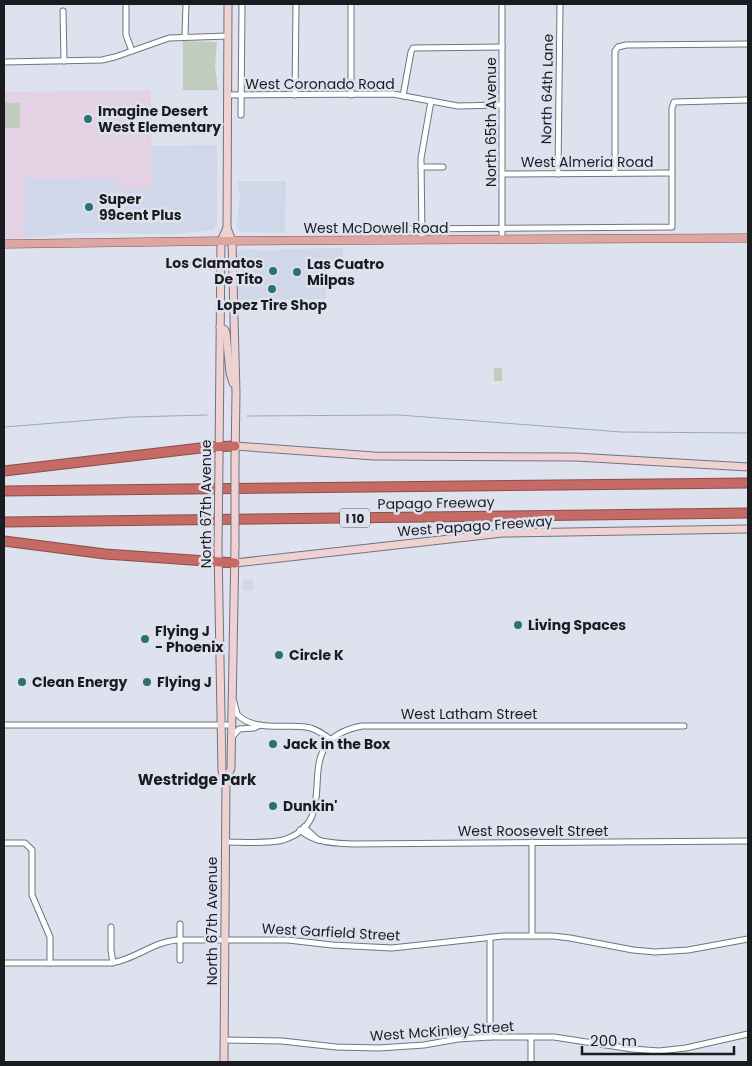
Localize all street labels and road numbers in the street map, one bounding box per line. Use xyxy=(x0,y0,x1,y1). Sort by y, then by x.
street label: North 64th Lane xyxy=(536,33,558,144)
street label: North 65th Avenue xyxy=(481,57,501,187)
street label: West Coronado Road xyxy=(245,74,395,94)
street label: West Almeria Road xyxy=(521,152,653,172)
street label: West McDowell Road xyxy=(303,218,449,238)
street label: North 67th Avenue xyxy=(196,439,216,568)
street label: Papago Freeway xyxy=(377,492,495,514)
road number: I 10 xyxy=(340,508,370,528)
street label: West Papago Freeway xyxy=(397,511,553,541)
street label: West Latham Street xyxy=(401,704,537,724)
street label: West Roosevelt Street xyxy=(458,821,608,841)
street label: North 67th Avenue xyxy=(202,856,222,985)
street label: West Garfield Street xyxy=(261,918,401,946)
street label: West McKinley Street xyxy=(369,1016,515,1046)

